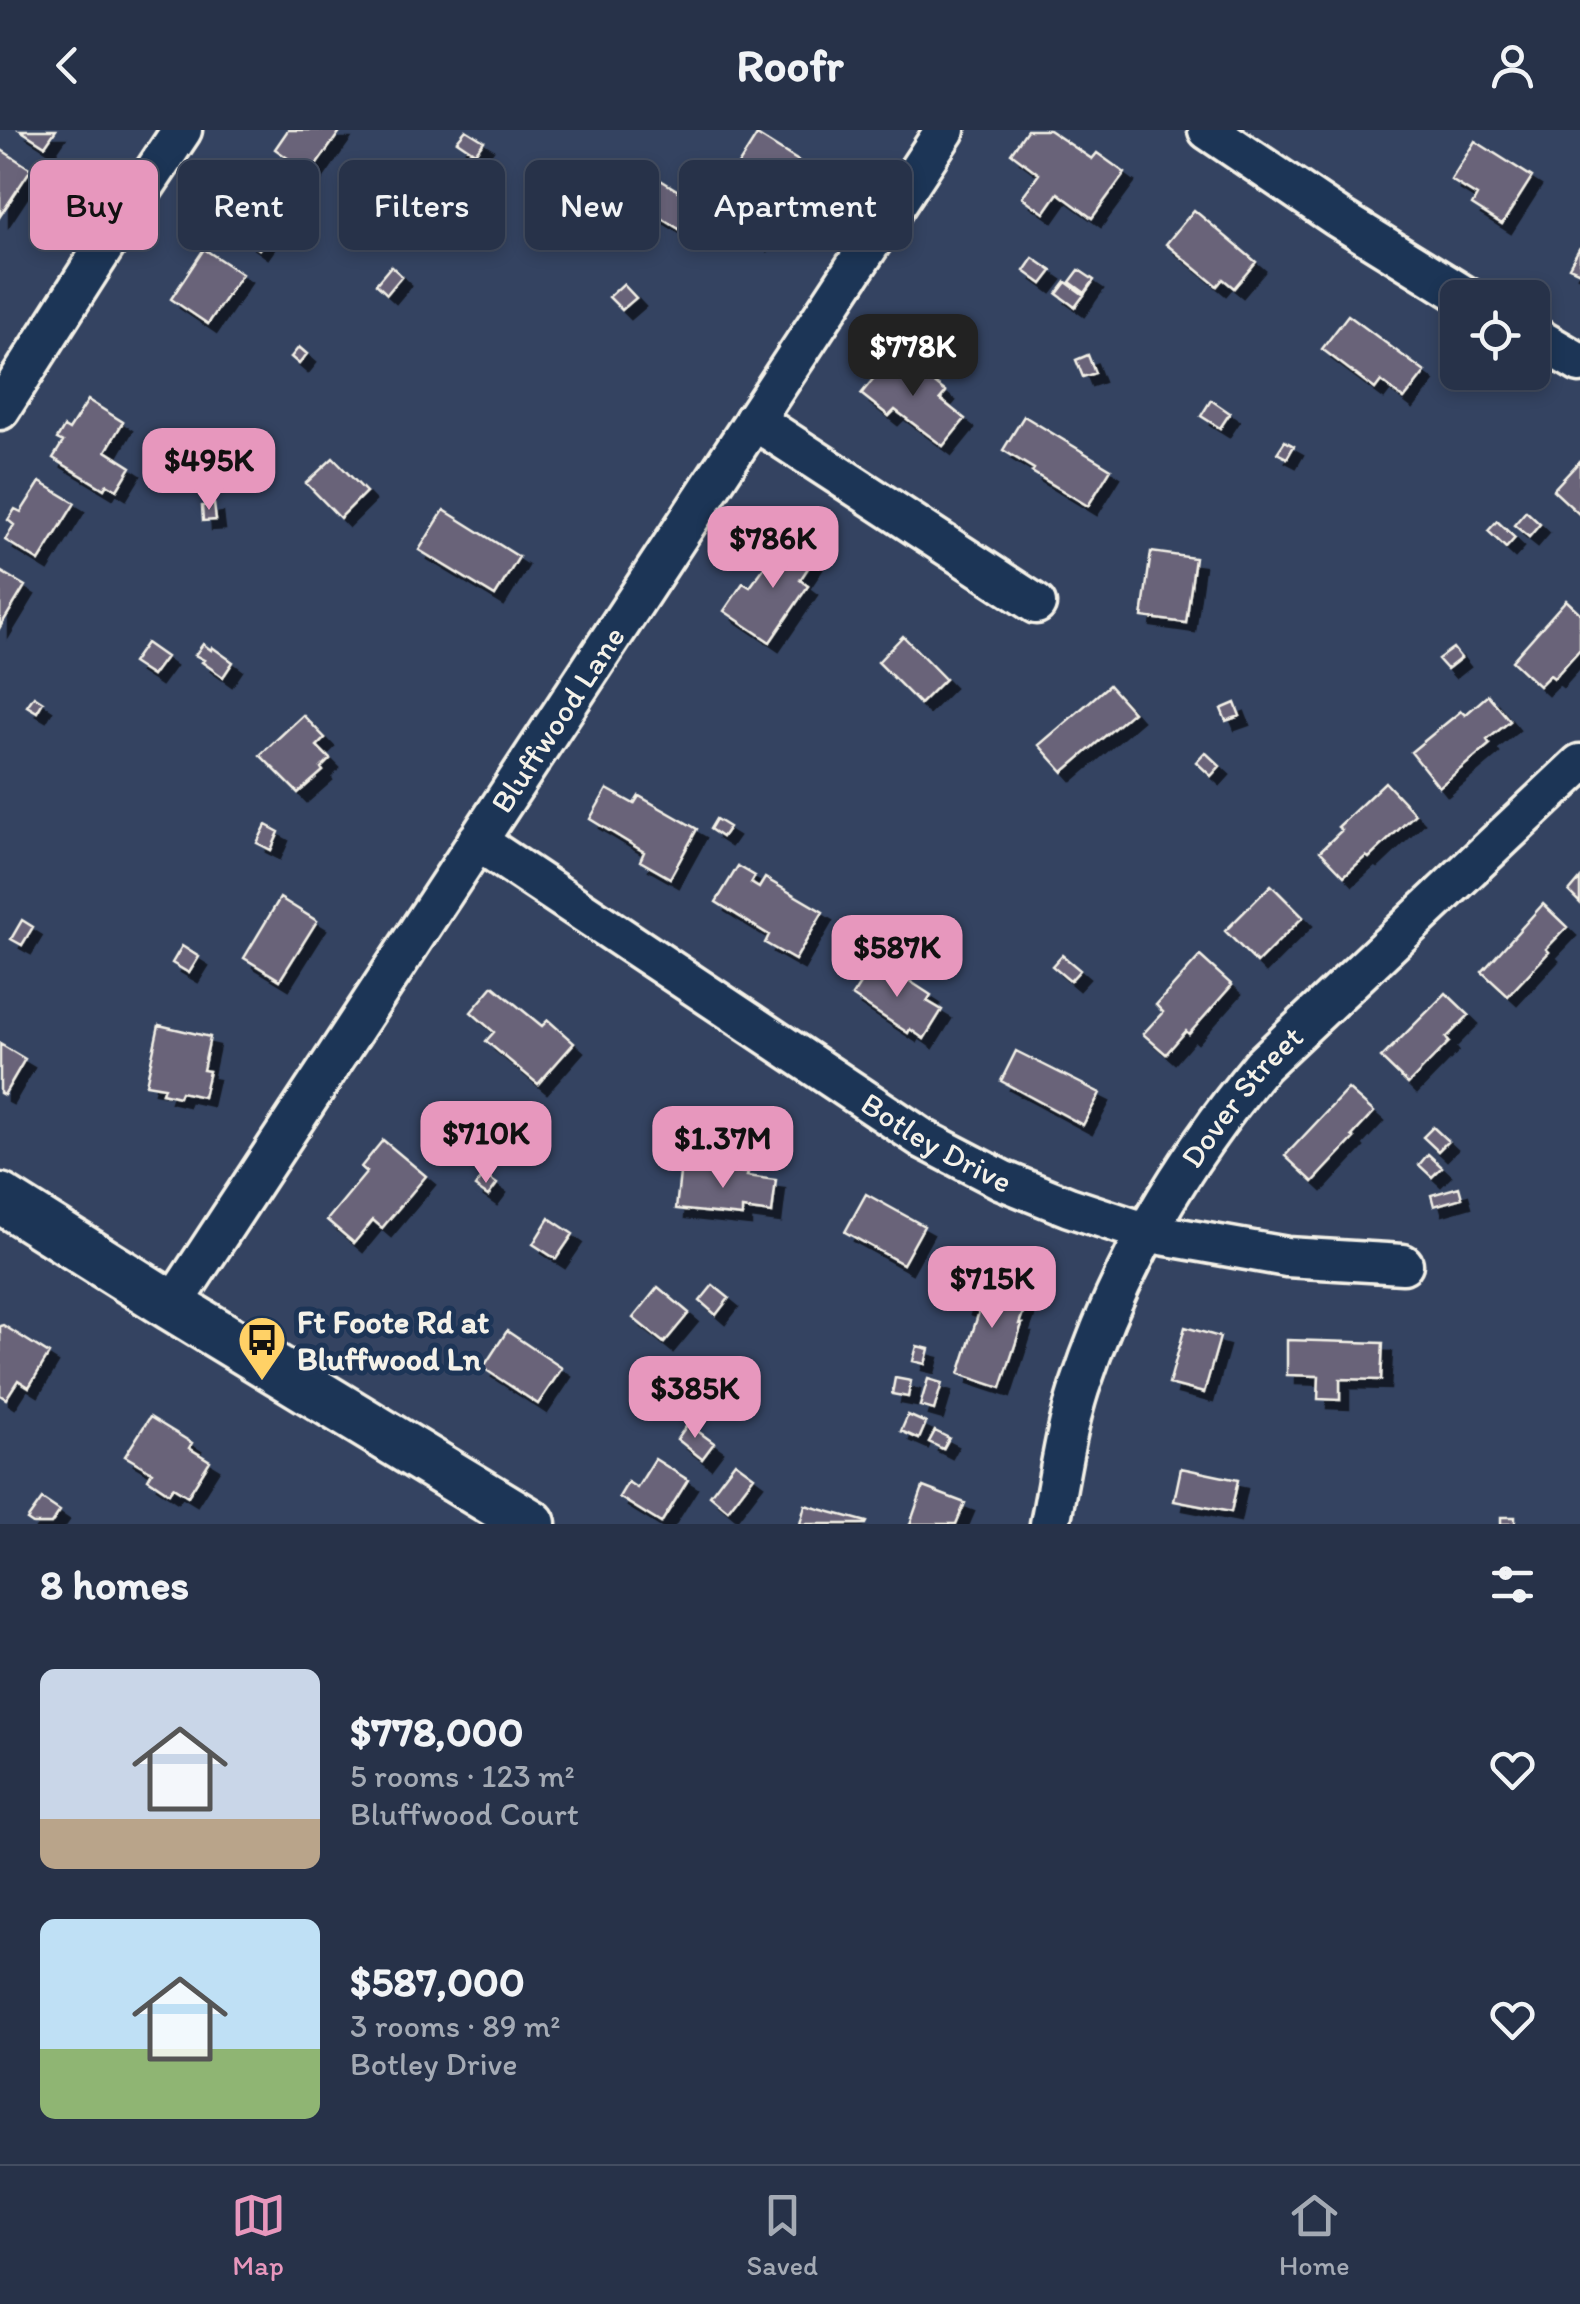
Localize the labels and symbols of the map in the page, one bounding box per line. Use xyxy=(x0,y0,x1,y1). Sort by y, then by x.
pin: $778K xyxy=(843,314,983,399)
pin: $495K xyxy=(139,428,279,513)
pin: $786K xyxy=(703,506,843,591)
street label: Bluffwood Lane xyxy=(482,619,633,820)
pin: $587K xyxy=(827,915,967,1000)
street label: Dover Street xyxy=(1172,1018,1310,1175)
street label: Botley Drive xyxy=(854,1084,1017,1201)
pin: $710K xyxy=(416,1101,556,1186)
pin: $1.37M xyxy=(642,1106,804,1191)
pin: $715K xyxy=(922,1246,1062,1331)
place label: Ft Foote Rd at Bluffwood Ln xyxy=(297,1303,489,1378)
bus stop icon: Ft Foote Rd at Bluffwood Ln xyxy=(236,1314,288,1382)
pin: $385K xyxy=(625,1356,765,1441)

